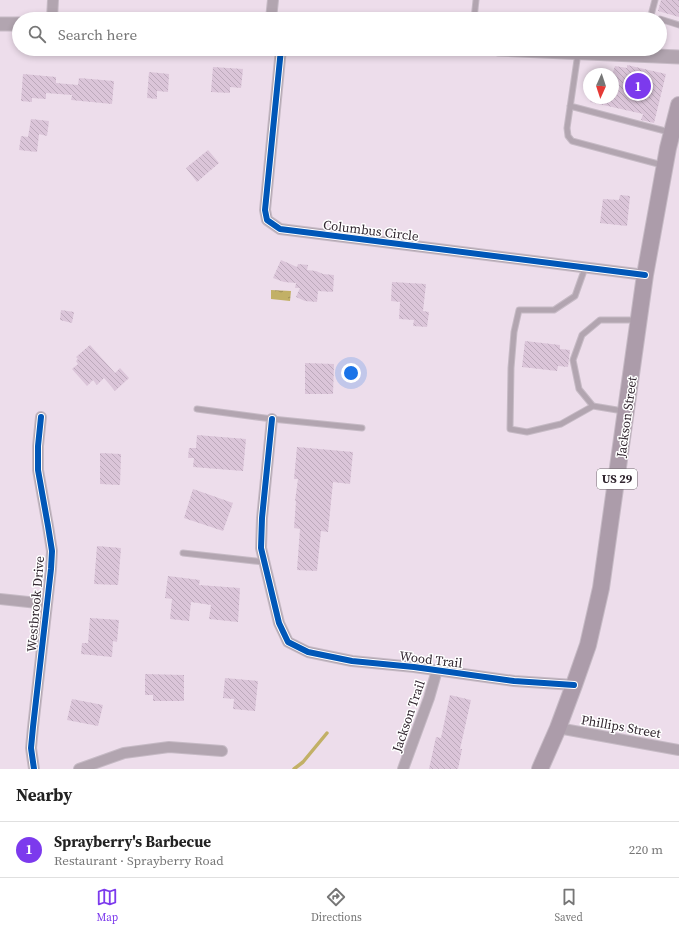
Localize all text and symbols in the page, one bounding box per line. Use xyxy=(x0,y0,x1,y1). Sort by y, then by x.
search box xyxy=(12,12,667,56)
icon: search xyxy=(26,23,48,45)
text: Search here xyxy=(58,24,137,45)
north arrow xyxy=(583,68,619,104)
pin: 1 xyxy=(625,71,651,101)
street label: Columbus Circle xyxy=(322,216,420,245)
your location xyxy=(341,363,361,383)
street label: Jackson Street xyxy=(612,375,641,460)
road number: US 29 xyxy=(597,469,637,489)
street label: Westbrook Drive xyxy=(23,555,48,653)
street label: Wood Trail xyxy=(399,647,463,672)
street label: Jackson Trail xyxy=(388,678,429,755)
street label: Phillips Street xyxy=(580,711,663,742)
text: Nearby xyxy=(16,783,72,807)
text: Sprayberry's Barbecue xyxy=(54,831,211,852)
text: 1 xyxy=(25,841,33,858)
text: 220 m xyxy=(629,841,663,858)
text: Restaurant · Sprayberry Road xyxy=(54,852,224,869)
tab: Map xyxy=(96,886,118,925)
tab: Directions xyxy=(311,886,362,925)
tab: Saved xyxy=(554,886,583,925)

